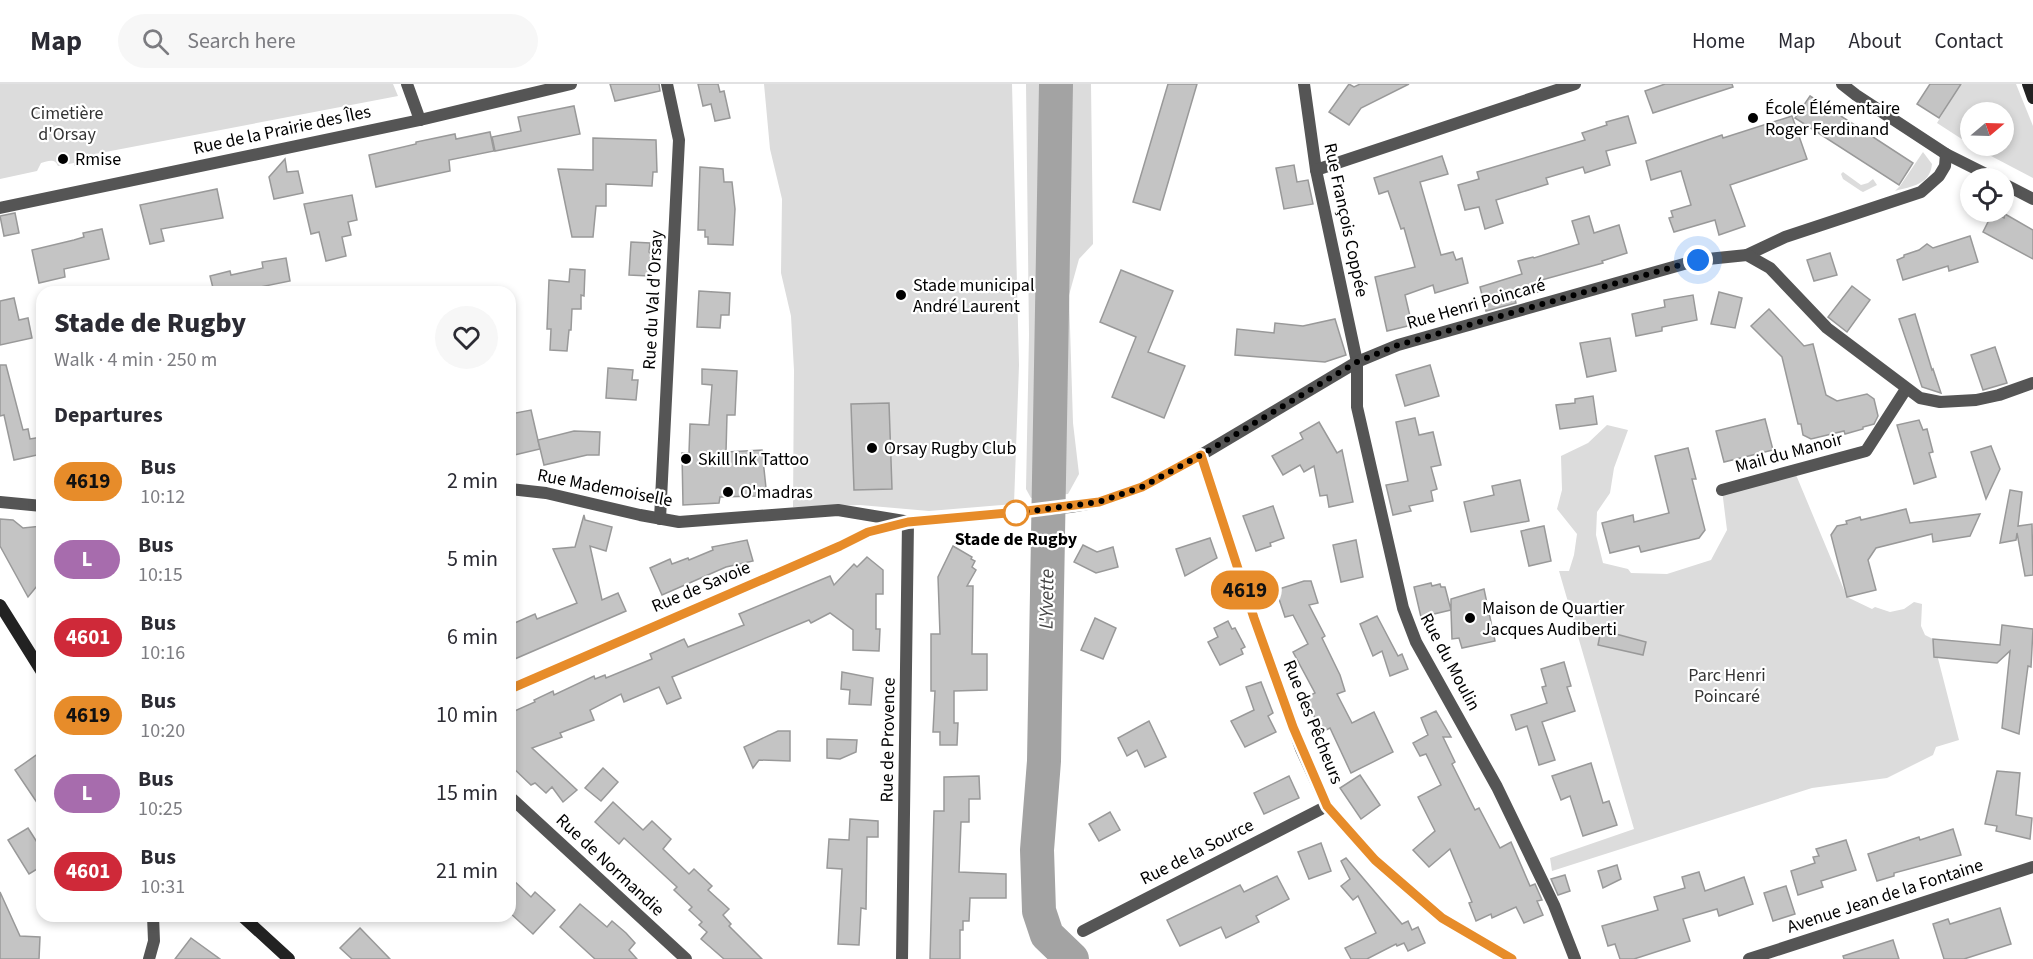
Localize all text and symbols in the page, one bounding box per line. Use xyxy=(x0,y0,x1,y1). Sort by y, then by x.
search box xyxy=(118,14,538,68)
text: Map xyxy=(30,21,82,61)
icon: search xyxy=(139,25,172,58)
text: Search here xyxy=(187,25,296,57)
text: Home xyxy=(1692,26,1745,56)
text: Map xyxy=(1778,26,1816,56)
text: About xyxy=(1849,26,1901,56)
text: Contact xyxy=(1934,26,2003,56)
place label: École Élémentaire Roger Ferdinand xyxy=(1765,96,1900,142)
street label: Rue de la Prairie des Îles xyxy=(191,99,373,161)
park label: Cimetière d'Orsay xyxy=(31,101,103,147)
north arrow xyxy=(1960,102,2014,156)
map controls xyxy=(1960,102,2014,222)
marker: École Élémentaire Roger Ferdinand xyxy=(1746,111,1760,125)
street label: Rue François Coppée xyxy=(1317,141,1375,299)
place label: Rmise xyxy=(75,147,121,172)
marker: Rmise xyxy=(56,152,70,166)
button: locate xyxy=(1960,168,2014,222)
street label: Rue du Val d'Orsay xyxy=(637,229,669,370)
your location xyxy=(1683,245,1713,275)
street label: Rue Henri Poincaré xyxy=(1404,272,1548,336)
place label: Stade municipal André Laurent xyxy=(913,273,1035,319)
marker: Stade municipal André Laurent xyxy=(894,288,908,302)
text: Stade de Rugby xyxy=(54,303,246,343)
button: heart xyxy=(435,306,498,369)
text: Walk · 4 min · 250 m xyxy=(54,346,217,374)
text: Departures xyxy=(54,399,163,431)
street label: Mail du Manoir xyxy=(1732,426,1846,479)
place label: Orsay Rugby Club xyxy=(884,436,1016,461)
marker: Orsay Rugby Club xyxy=(865,441,879,455)
place label: Skill Ink Tattoo xyxy=(698,447,809,472)
text: Bus xyxy=(140,451,176,483)
marker: Skill Ink Tattoo xyxy=(679,452,693,466)
street label: Rue Mademoiselle xyxy=(535,463,675,513)
text: 2 min xyxy=(447,465,498,497)
text: 4619 xyxy=(66,466,110,496)
place label: O'madras xyxy=(740,480,813,505)
text: 10:12 xyxy=(140,483,185,511)
marker: O'madras xyxy=(721,485,735,499)
marker: Stade de Rugby xyxy=(1003,500,1029,526)
place label: Stade de Rugby xyxy=(955,527,1078,552)
text: Bus xyxy=(138,529,174,561)
text: 5 min xyxy=(447,543,498,575)
text: L xyxy=(82,544,92,574)
street label: Rue de Savoie xyxy=(648,555,754,619)
text: 10:15 xyxy=(138,561,183,589)
water label: L'Yvette xyxy=(1032,569,1062,629)
line badge: 4619 xyxy=(1203,570,1287,610)
text: 4619 xyxy=(1223,575,1267,605)
place label: Maison de Quartier Jacques Audiberti xyxy=(1482,596,1625,642)
text: Bus xyxy=(140,607,176,639)
street label: Rue du Moulin xyxy=(1414,609,1486,715)
marker: Maison de Quartier Jacques Audiberti xyxy=(1463,611,1477,625)
text: 6 min xyxy=(447,621,498,653)
text: 4601 xyxy=(66,622,110,652)
text: 10:16 xyxy=(140,639,185,667)
street label: Rue des Pêcheurs xyxy=(1277,656,1349,788)
park label: Parc Henri Poincaré xyxy=(1688,663,1766,709)
street label: Rue de Provence xyxy=(874,677,902,803)
text: Bus xyxy=(140,685,176,717)
text: 10 min xyxy=(436,699,498,731)
text: 4619 xyxy=(66,700,110,730)
text: 10:20 xyxy=(140,717,185,745)
text: Bus xyxy=(138,763,174,795)
text: 15 min xyxy=(436,777,498,809)
text: L xyxy=(82,778,92,808)
text: 10:25 xyxy=(138,795,183,823)
street label: Rue de Normandie xyxy=(550,808,670,922)
street label: Rue de la Source xyxy=(1136,813,1258,891)
text: Bus xyxy=(140,841,176,873)
street label: Avenue Jean de la Fontaine xyxy=(1784,852,1986,940)
text: 21 min xyxy=(436,855,498,887)
text: 4601 xyxy=(66,856,110,886)
text: 10:31 xyxy=(140,873,185,901)

